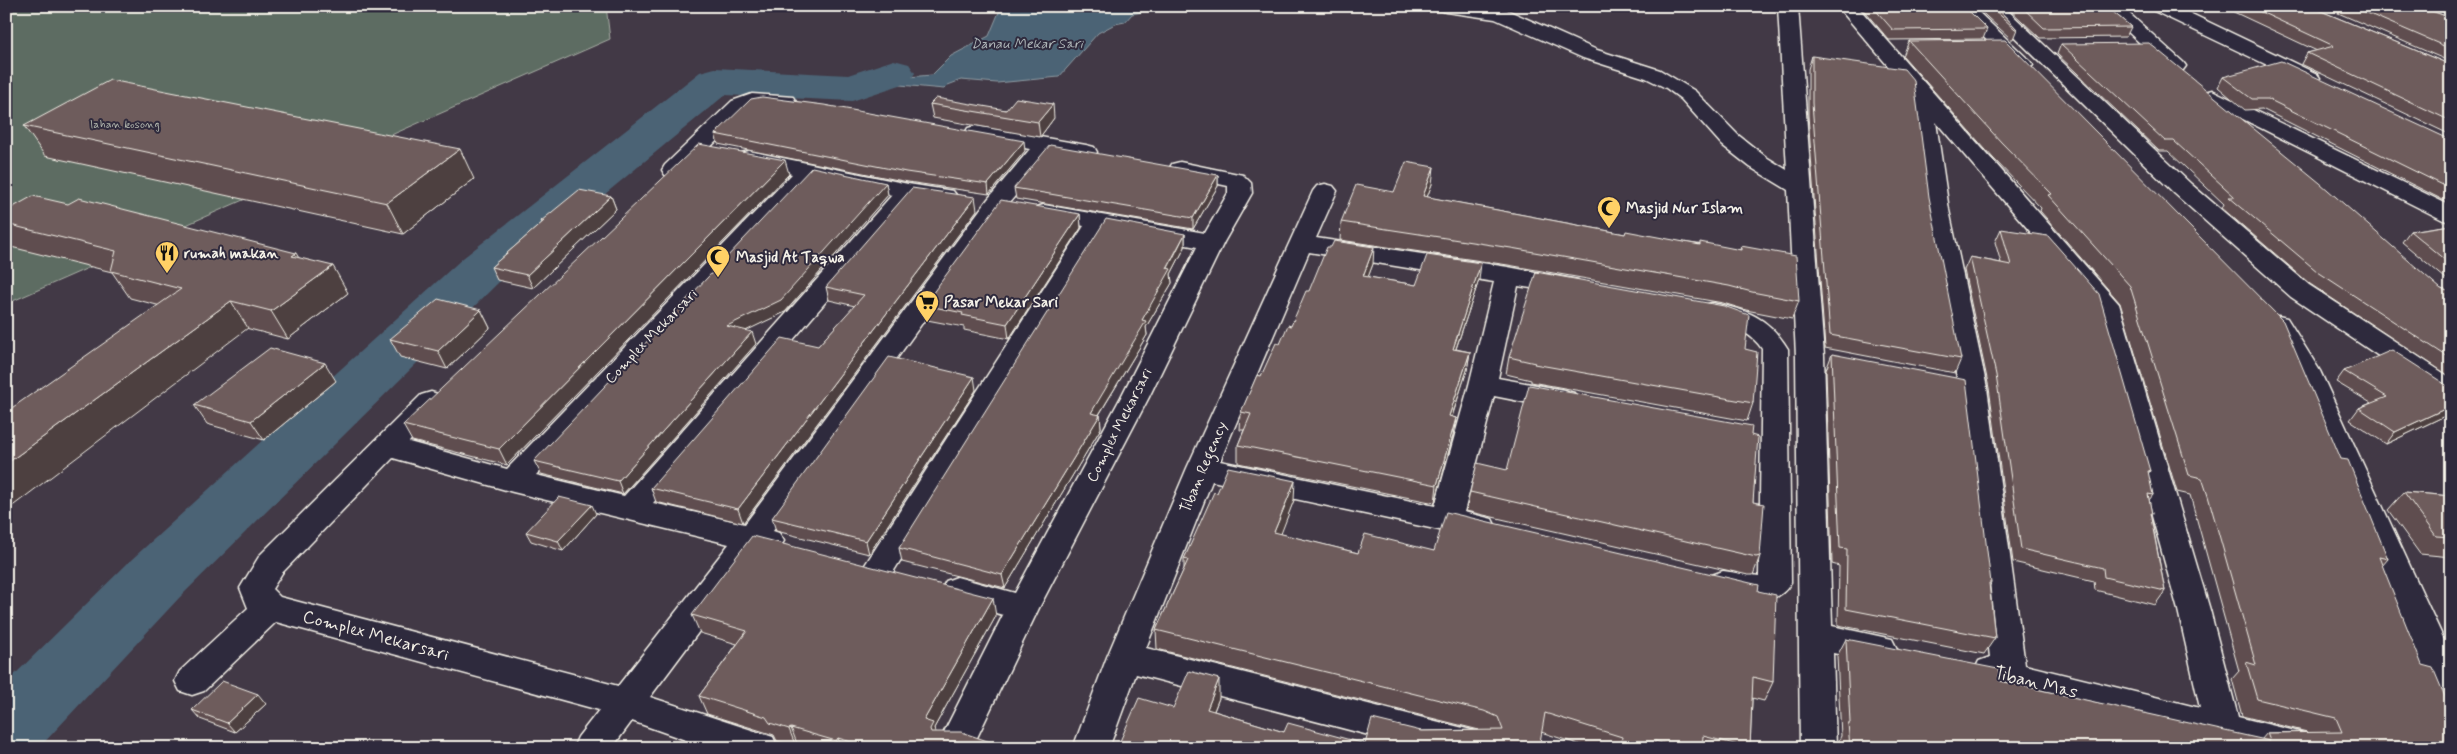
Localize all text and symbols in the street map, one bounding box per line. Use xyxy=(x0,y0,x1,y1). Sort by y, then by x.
water label: Danau Mekar Sari xyxy=(971,35,1085,53)
park label: lahan kosong xyxy=(90,117,160,133)
mosque icon: Masjid Nur Islam xyxy=(1596,195,1622,229)
place label: Masjid Nur Islam xyxy=(1626,199,1743,219)
restaurant icon: rumah makan xyxy=(154,240,180,274)
place label: rumah makan xyxy=(184,244,279,264)
mosque icon: Masjid At Taqwa xyxy=(705,244,731,278)
place label: Masjid At Taqwa xyxy=(736,248,845,268)
street label: Complex Mekarsari xyxy=(601,285,703,389)
supermarket icon: Pasar Mekar Sari xyxy=(914,289,940,323)
place label: Pasar Mekar Sari xyxy=(944,293,1059,313)
street label: Complex Mekarsari xyxy=(1082,365,1157,486)
street label: Tiban Regency xyxy=(1176,418,1233,517)
street label: Complex Mekarsari xyxy=(300,605,452,667)
street label: Tiban Mas xyxy=(1991,661,2080,705)

